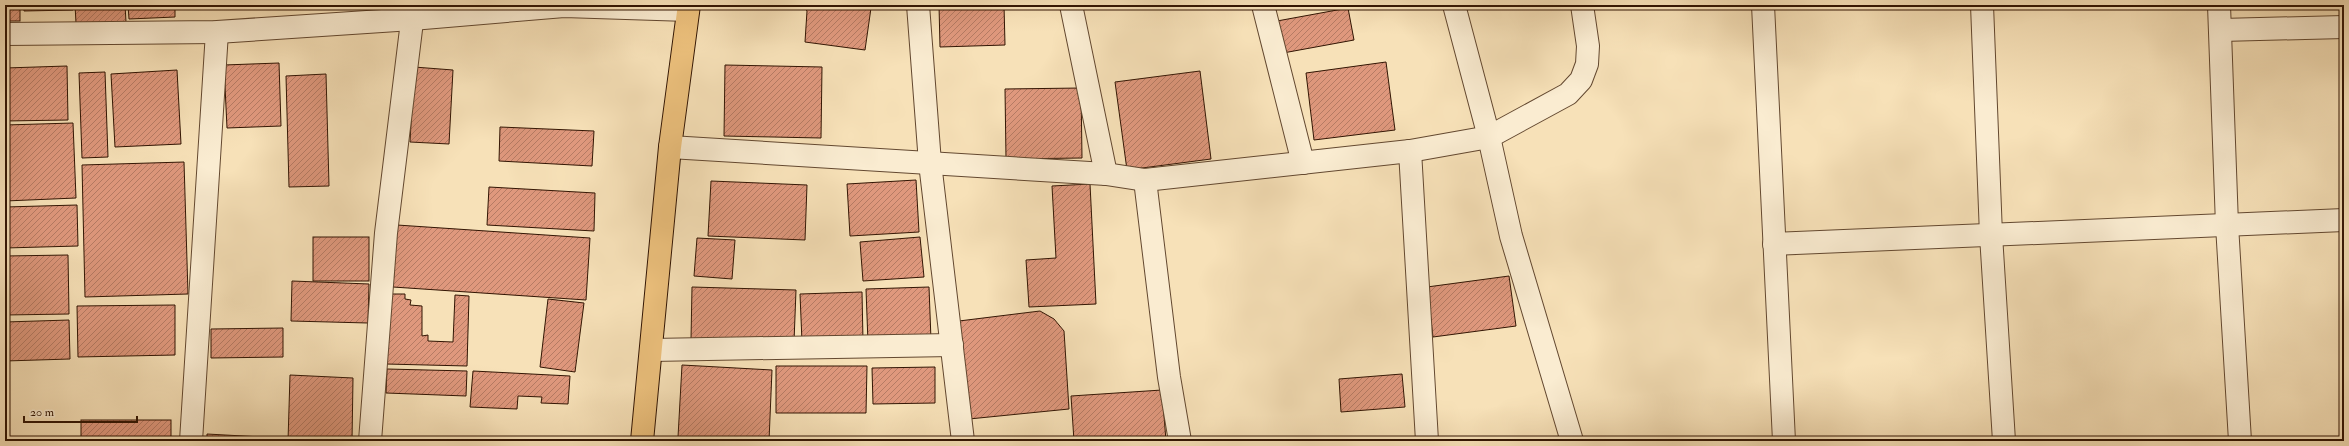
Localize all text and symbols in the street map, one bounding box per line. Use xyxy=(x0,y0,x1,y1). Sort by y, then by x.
scale bar xyxy=(24,398,137,424)
text: 20 m xyxy=(30,405,55,420)

